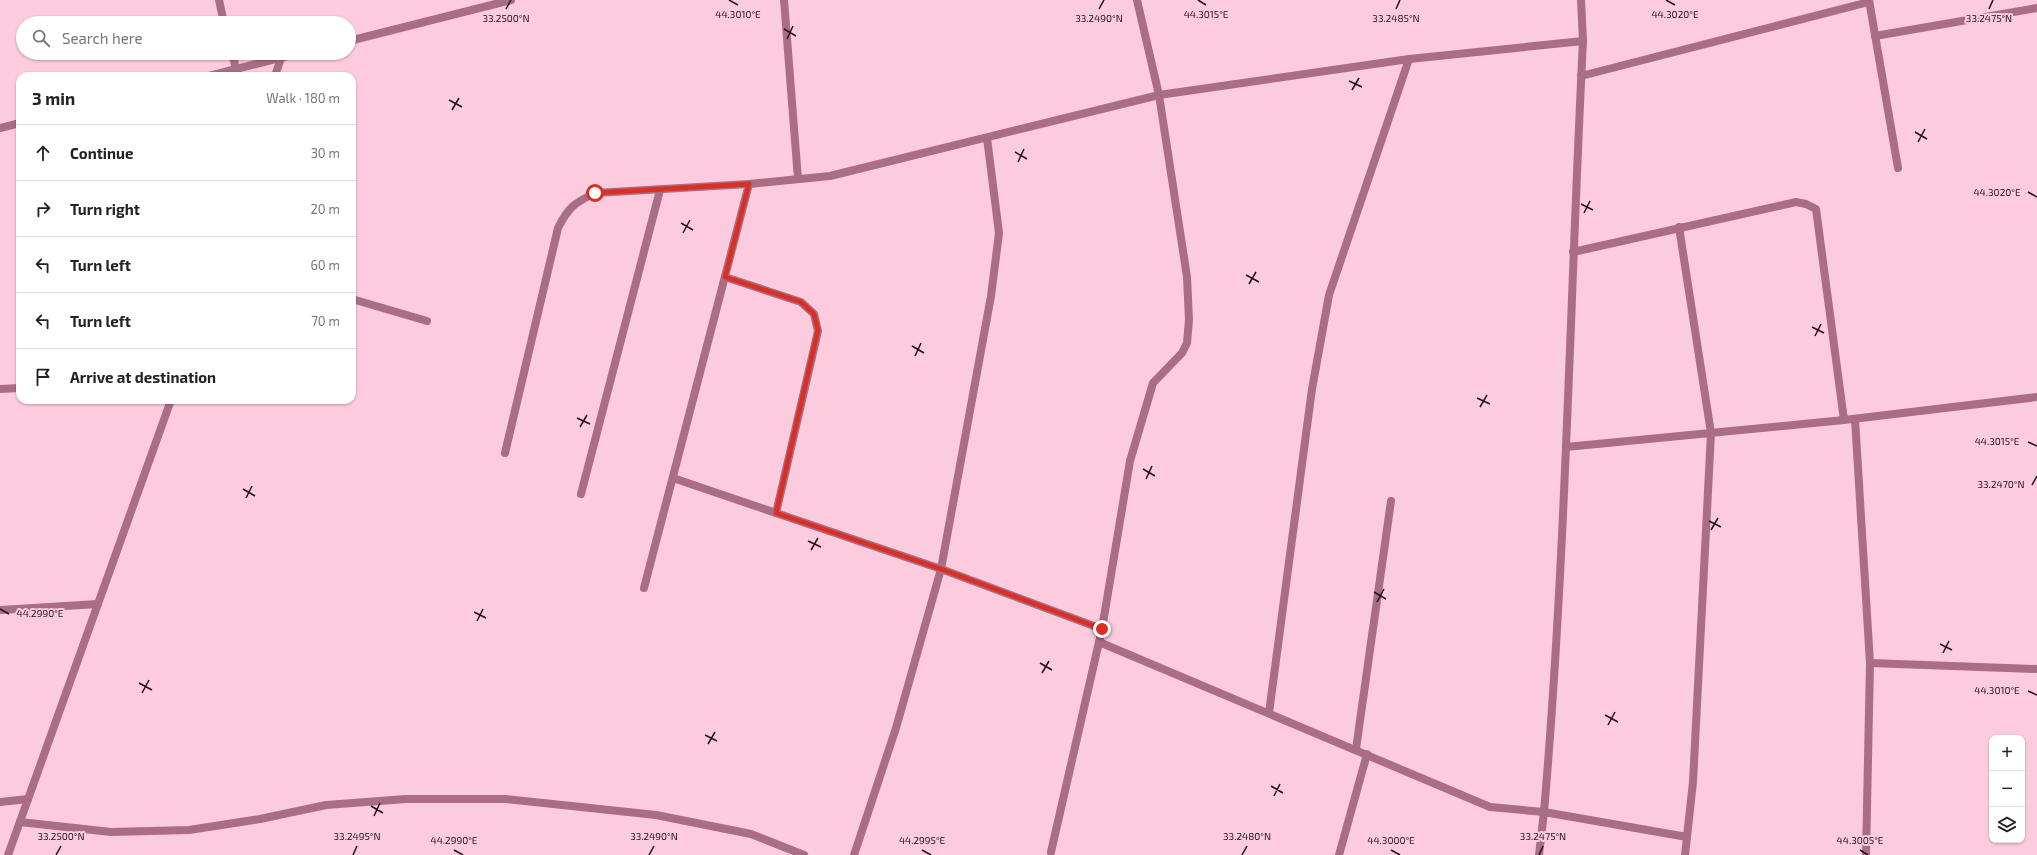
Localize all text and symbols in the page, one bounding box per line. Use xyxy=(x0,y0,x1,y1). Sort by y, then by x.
text: 44.3010°E xyxy=(715,8,761,20)
text: 44.3015°E xyxy=(1184,8,1229,20)
text: 44.3020°E xyxy=(1651,8,1699,20)
text: 33.2500°N xyxy=(482,12,530,24)
text: 33.2490°N xyxy=(1075,12,1123,24)
text: 33.2485°N xyxy=(1372,12,1420,24)
text: 33.2475°N xyxy=(1966,12,2012,24)
search box xyxy=(16,16,356,60)
icon: search xyxy=(30,27,52,49)
text: Search here xyxy=(62,29,143,47)
text: 3 min xyxy=(32,88,75,108)
text: Walk · 180 m xyxy=(266,90,340,106)
icon: ahead xyxy=(32,142,54,164)
text: Continue xyxy=(70,144,133,162)
text: 30 m xyxy=(311,145,340,161)
route start xyxy=(586,184,604,202)
text: 44.3020°E xyxy=(1973,186,2021,198)
icon: right xyxy=(32,198,54,220)
text: Turn right xyxy=(70,200,140,218)
text: 20 m xyxy=(311,201,340,217)
icon: left xyxy=(32,254,54,276)
text: Turn left xyxy=(70,256,131,274)
text: 60 m xyxy=(310,257,340,273)
icon: left xyxy=(32,310,54,332)
text: Turn left xyxy=(70,312,131,330)
text: 70 m xyxy=(311,313,340,329)
icon: arrive xyxy=(32,366,54,388)
text: Arrive at destination xyxy=(70,368,216,386)
text: 44.3015°E xyxy=(1975,435,2020,447)
text: 33.2470°N xyxy=(1977,478,2025,490)
text: 44.2990°E xyxy=(17,607,64,619)
route end xyxy=(1093,620,1111,638)
text: 44.3010°E xyxy=(1974,684,2020,696)
map controls xyxy=(1989,735,2025,843)
button: + xyxy=(1989,735,2025,771)
button: − xyxy=(1989,771,2025,807)
button: layers xyxy=(1989,807,2025,843)
text: 33.2500°N xyxy=(37,830,85,842)
text: 33.2495°N xyxy=(334,830,380,842)
text: 33.2490°N xyxy=(630,830,678,842)
text: 33.2480°N xyxy=(1223,830,1271,842)
text: 33.2475°N xyxy=(1520,830,1566,842)
text: 44.2990°E xyxy=(431,834,478,846)
text: 44.2995°E xyxy=(899,834,946,846)
text: 44.3000°E xyxy=(1367,834,1415,846)
text: 44.3005°E xyxy=(1837,834,1884,846)

